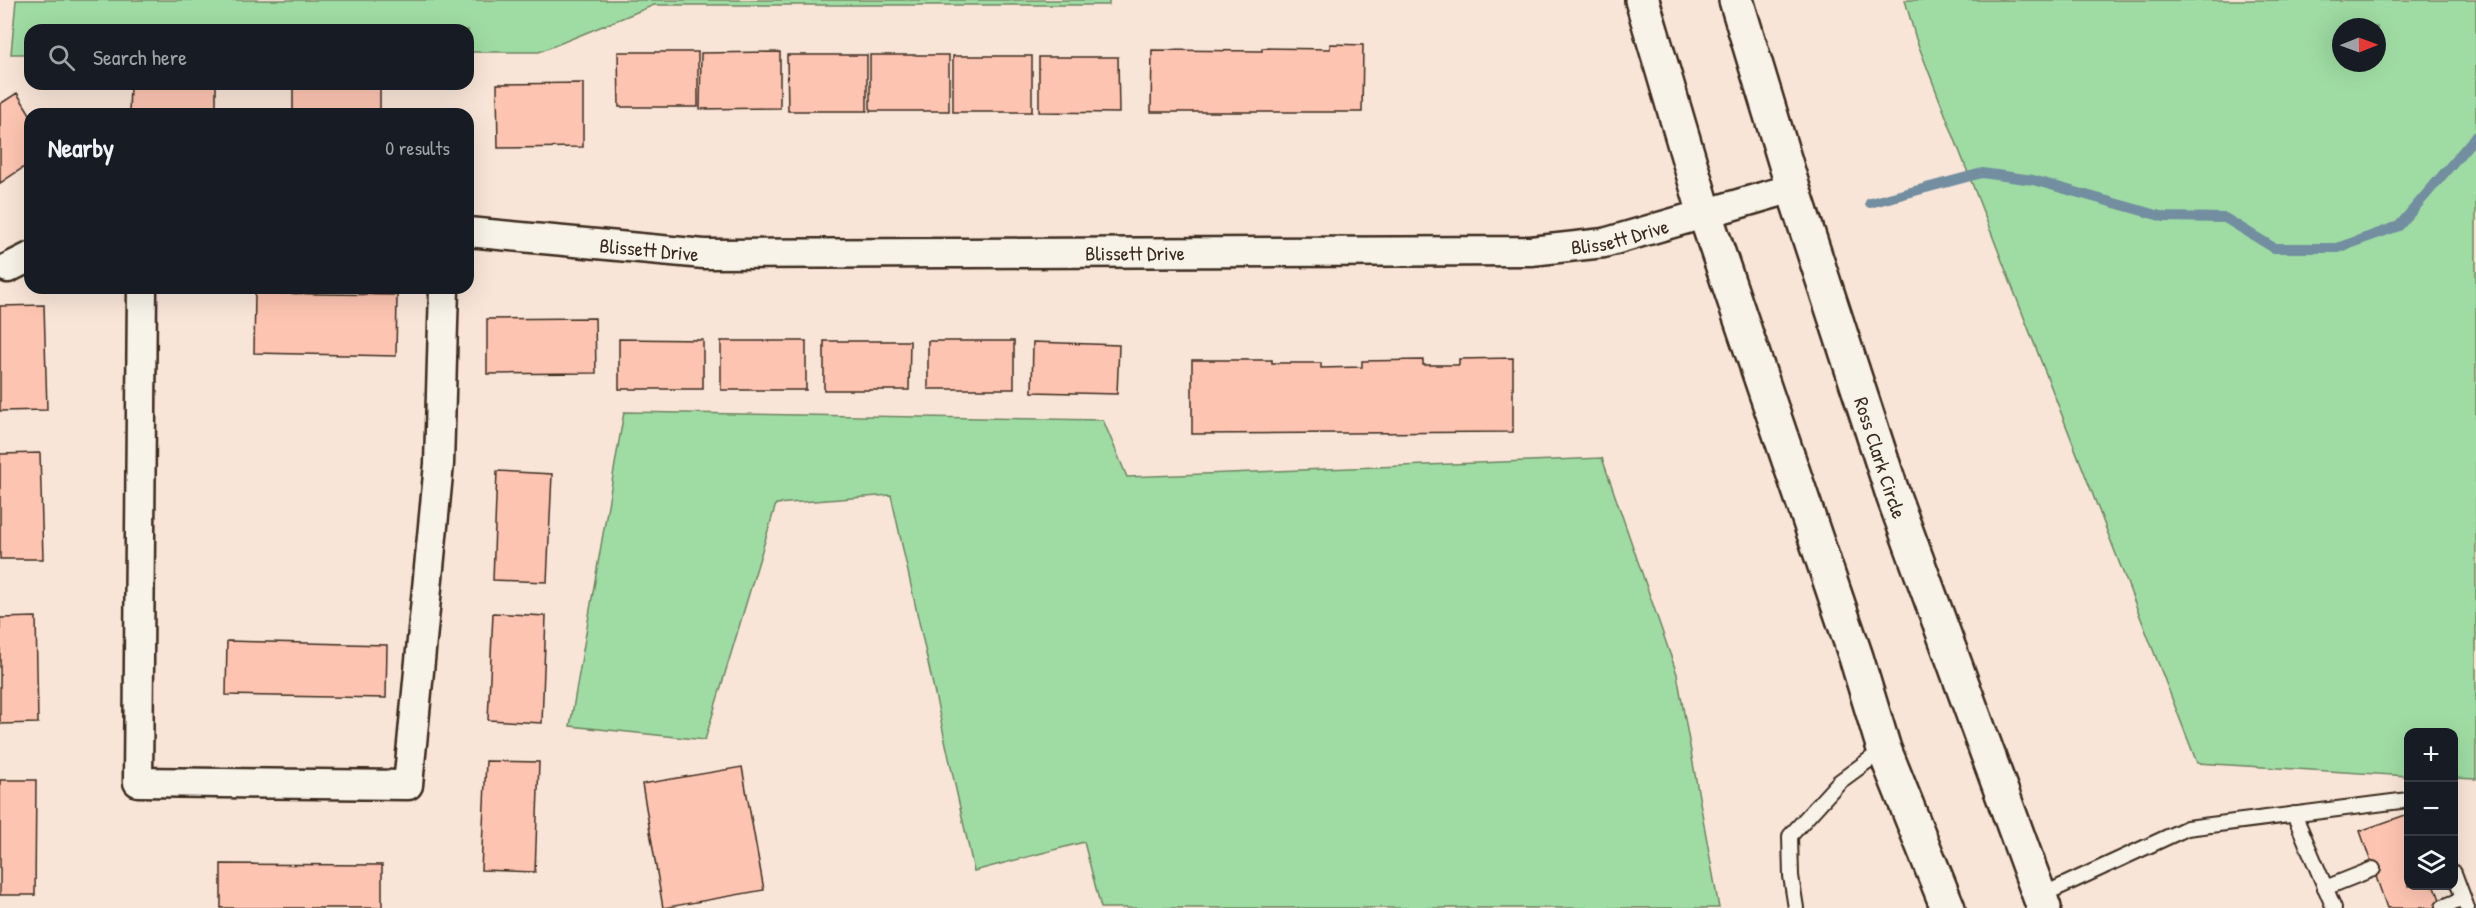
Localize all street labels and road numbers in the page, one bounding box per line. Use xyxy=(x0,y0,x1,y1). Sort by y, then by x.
street label: Blissett Drive xyxy=(1570,212,1671,260)
street label: Blissett Drive xyxy=(598,231,700,267)
street label: Blissett Drive xyxy=(1085,239,1185,266)
street label: Ross Clark Circle xyxy=(1848,393,1914,522)

